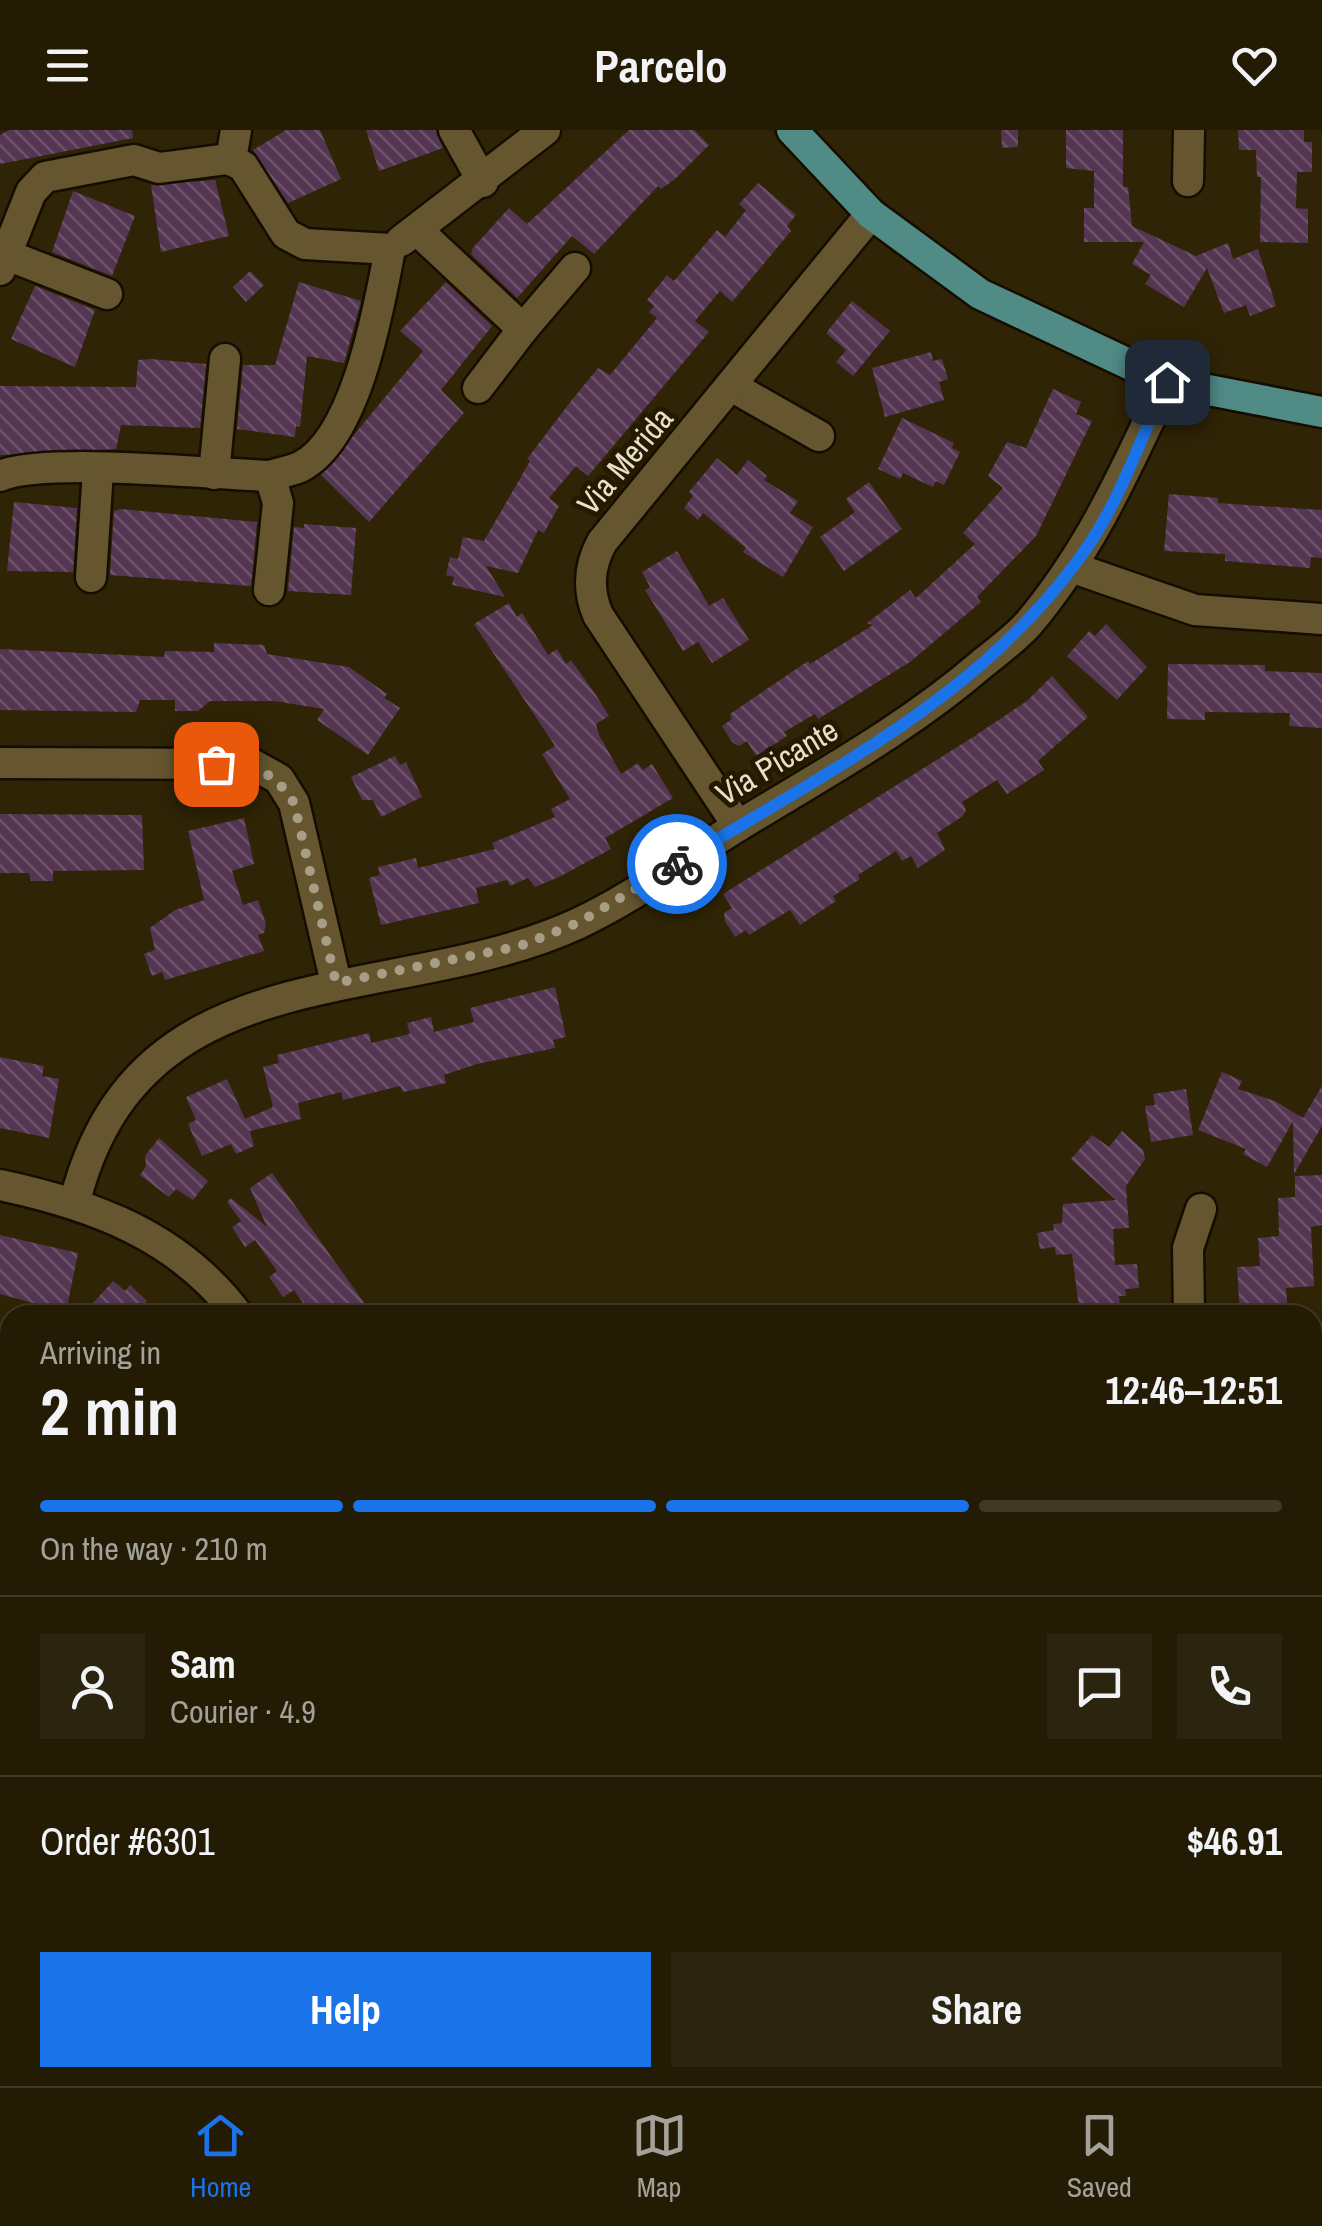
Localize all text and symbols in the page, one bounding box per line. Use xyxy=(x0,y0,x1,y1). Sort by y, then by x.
text: Parcelo xyxy=(594,35,728,96)
icon: menu xyxy=(40,38,95,93)
icon: heart xyxy=(1227,38,1282,93)
pin xyxy=(1125,340,1210,425)
icon: home xyxy=(1140,355,1195,410)
street label: Via Merida xyxy=(567,398,682,523)
street label: Via Picante xyxy=(708,708,846,815)
pin xyxy=(174,722,259,807)
icon: bag xyxy=(189,737,244,792)
courier xyxy=(627,814,727,914)
icon: bike xyxy=(650,837,705,892)
text: Arriving in xyxy=(40,1331,161,1374)
text: 12:46–12:51 xyxy=(1105,1365,1282,1416)
text: 2 min xyxy=(40,1368,179,1455)
text: On the way · 210 m xyxy=(40,1527,268,1570)
button: person xyxy=(40,1634,145,1739)
button: chat xyxy=(1047,1634,1152,1739)
button: phone xyxy=(1177,1634,1282,1739)
text: Sam xyxy=(170,1639,236,1690)
text: Courier · 4.9 xyxy=(170,1690,316,1733)
text: Order #6301 xyxy=(40,1816,215,1867)
text: $46.91 xyxy=(1187,1816,1282,1867)
button: Help xyxy=(40,1952,651,2067)
button: Share xyxy=(671,1952,1282,2067)
tab: Home xyxy=(190,2108,251,2206)
tab: Map xyxy=(632,2108,687,2206)
tab: Saved xyxy=(1067,2108,1132,2206)

